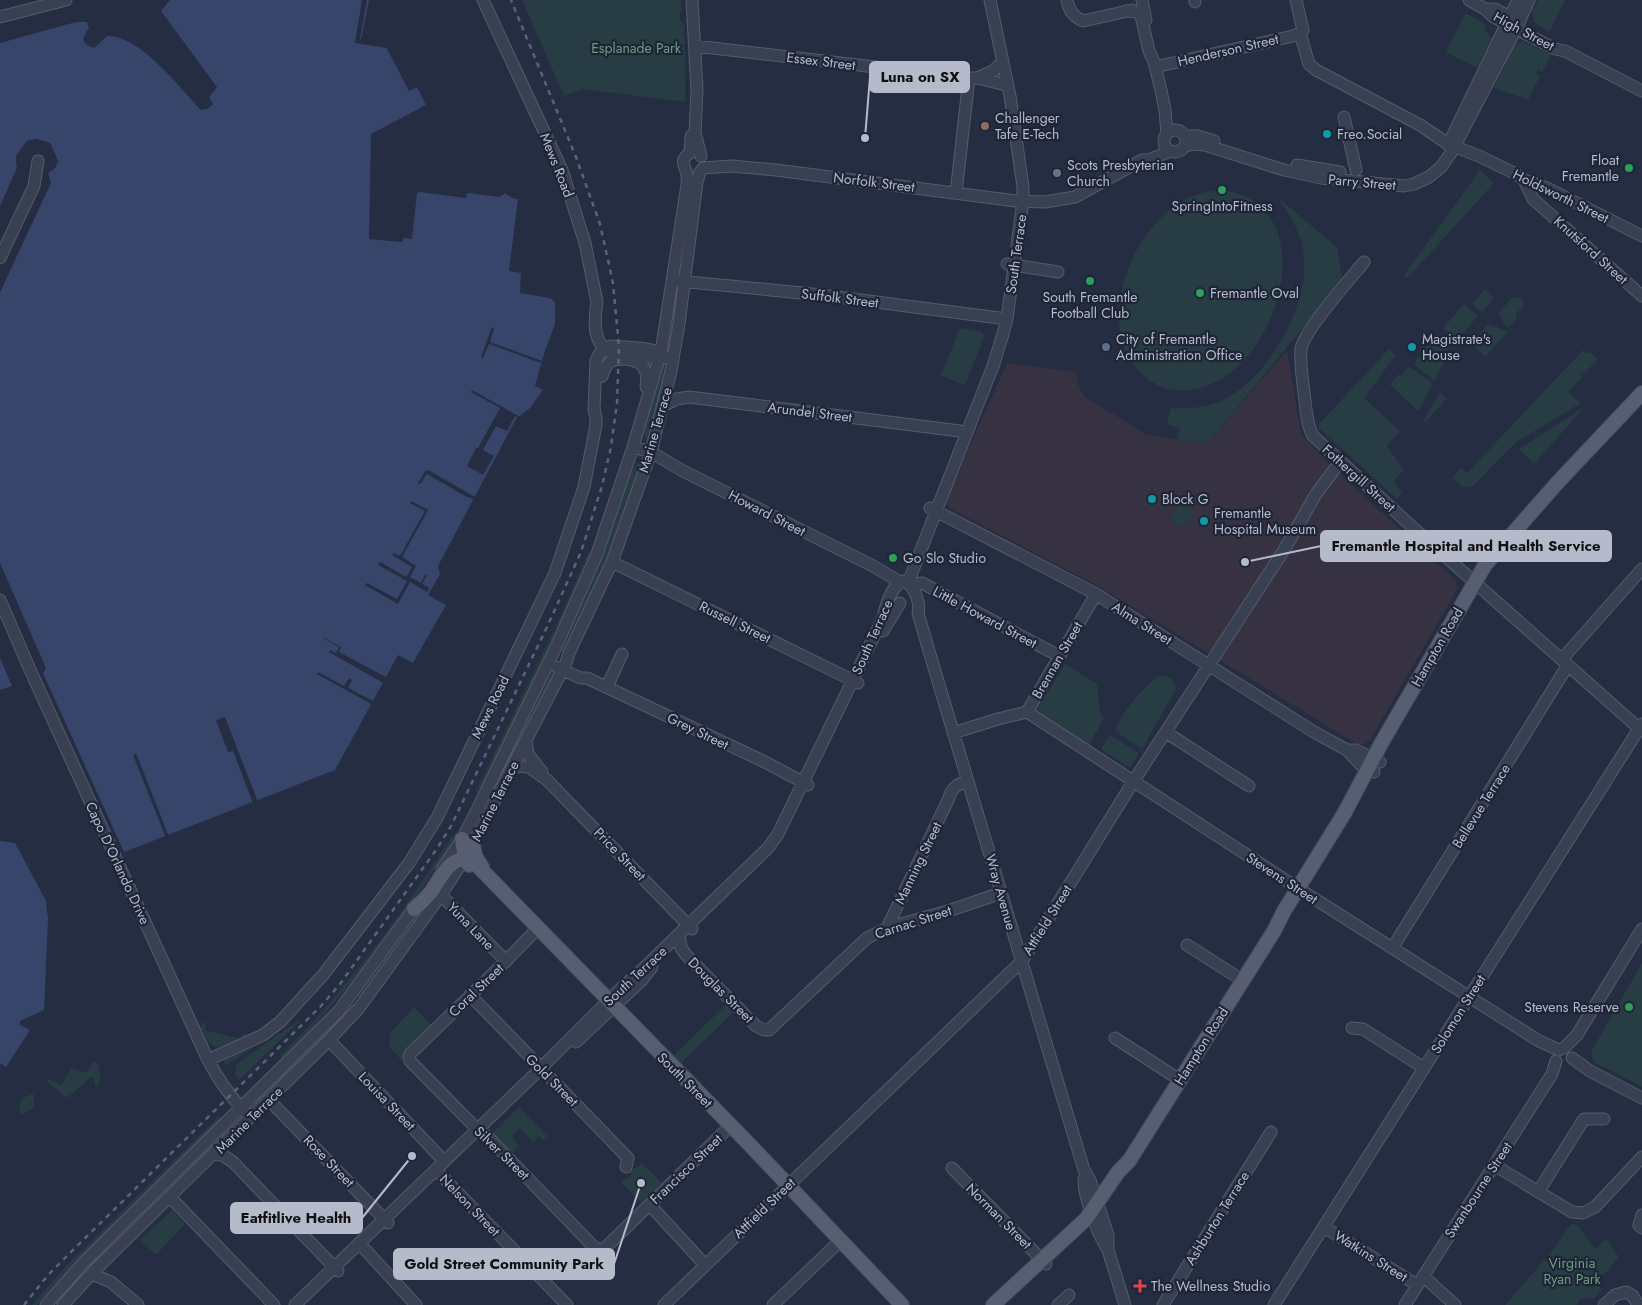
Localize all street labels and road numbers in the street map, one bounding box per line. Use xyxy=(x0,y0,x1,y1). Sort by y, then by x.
street label: High Street xyxy=(1490,7,1559,56)
street label: Henderson Street xyxy=(1176,29,1281,71)
street label: Essex Street xyxy=(785,47,857,75)
street label: Mews Road xyxy=(535,130,579,200)
street label: Holdsworth Street xyxy=(1510,164,1613,228)
street label: Norfolk Street xyxy=(832,167,917,197)
street label: Parry Street xyxy=(1327,169,1397,195)
street label: Knutsford Street xyxy=(1550,211,1633,289)
street label: South Terrace xyxy=(1001,213,1031,295)
street label: Suffolk Street xyxy=(800,283,880,313)
street label: Marine Terrace xyxy=(633,385,677,475)
street label: Arundel Street xyxy=(767,397,854,427)
street label: Fothergill Street xyxy=(1318,440,1400,517)
street label: Howard Street xyxy=(725,485,810,541)
street label: Little Howard Street xyxy=(929,581,1041,653)
street label: Russell Street xyxy=(696,596,775,648)
street label: South Terrace xyxy=(847,596,897,678)
street label: Alma Street xyxy=(1108,597,1177,650)
street label: Hampton Road xyxy=(1406,604,1468,690)
street label: Brennan Street xyxy=(1027,617,1087,702)
street label: Mews Road xyxy=(466,672,514,742)
street label: Grey Street xyxy=(664,707,733,755)
street label: Marine Terrace xyxy=(466,757,524,845)
street label: Bellevue Terrace xyxy=(1447,760,1515,852)
street label: Capo D'Orlando Drive xyxy=(81,798,155,928)
street label: Manning Street xyxy=(889,818,947,908)
street label: Price Street xyxy=(589,823,651,886)
street label: Stevens Street xyxy=(1242,847,1322,909)
street label: Wray Avenue xyxy=(981,852,1021,932)
street label: Attfield Street xyxy=(1017,880,1077,959)
street label: Yuna Lane xyxy=(443,897,499,955)
street label: Carnac Street xyxy=(872,900,955,944)
street label: South Terrace xyxy=(599,941,671,1011)
street label: Douglas Street xyxy=(684,953,759,1028)
street label: Coral Street xyxy=(444,958,508,1021)
street label: Solomon Street xyxy=(1426,970,1491,1057)
street label: Hampton Road xyxy=(1169,1003,1233,1089)
street label: South Street xyxy=(653,1048,718,1113)
street label: Gold Street xyxy=(521,1049,583,1111)
street label: Louisa Street xyxy=(354,1067,421,1135)
street label: Marine Terrace xyxy=(211,1082,287,1158)
street label: Silver Street xyxy=(470,1121,535,1185)
street label: Francisco Street xyxy=(645,1129,727,1209)
street label: Rose Street xyxy=(299,1130,360,1192)
street label: Swanbourne Street xyxy=(1439,1137,1517,1242)
street label: Ashburton Terrace xyxy=(1180,1167,1254,1269)
street label: Nelson Street xyxy=(435,1169,505,1241)
street label: Attfield Street xyxy=(728,1173,800,1243)
street label: Norman Street xyxy=(962,1179,1037,1254)
street label: Watkins Street xyxy=(1331,1226,1412,1287)

